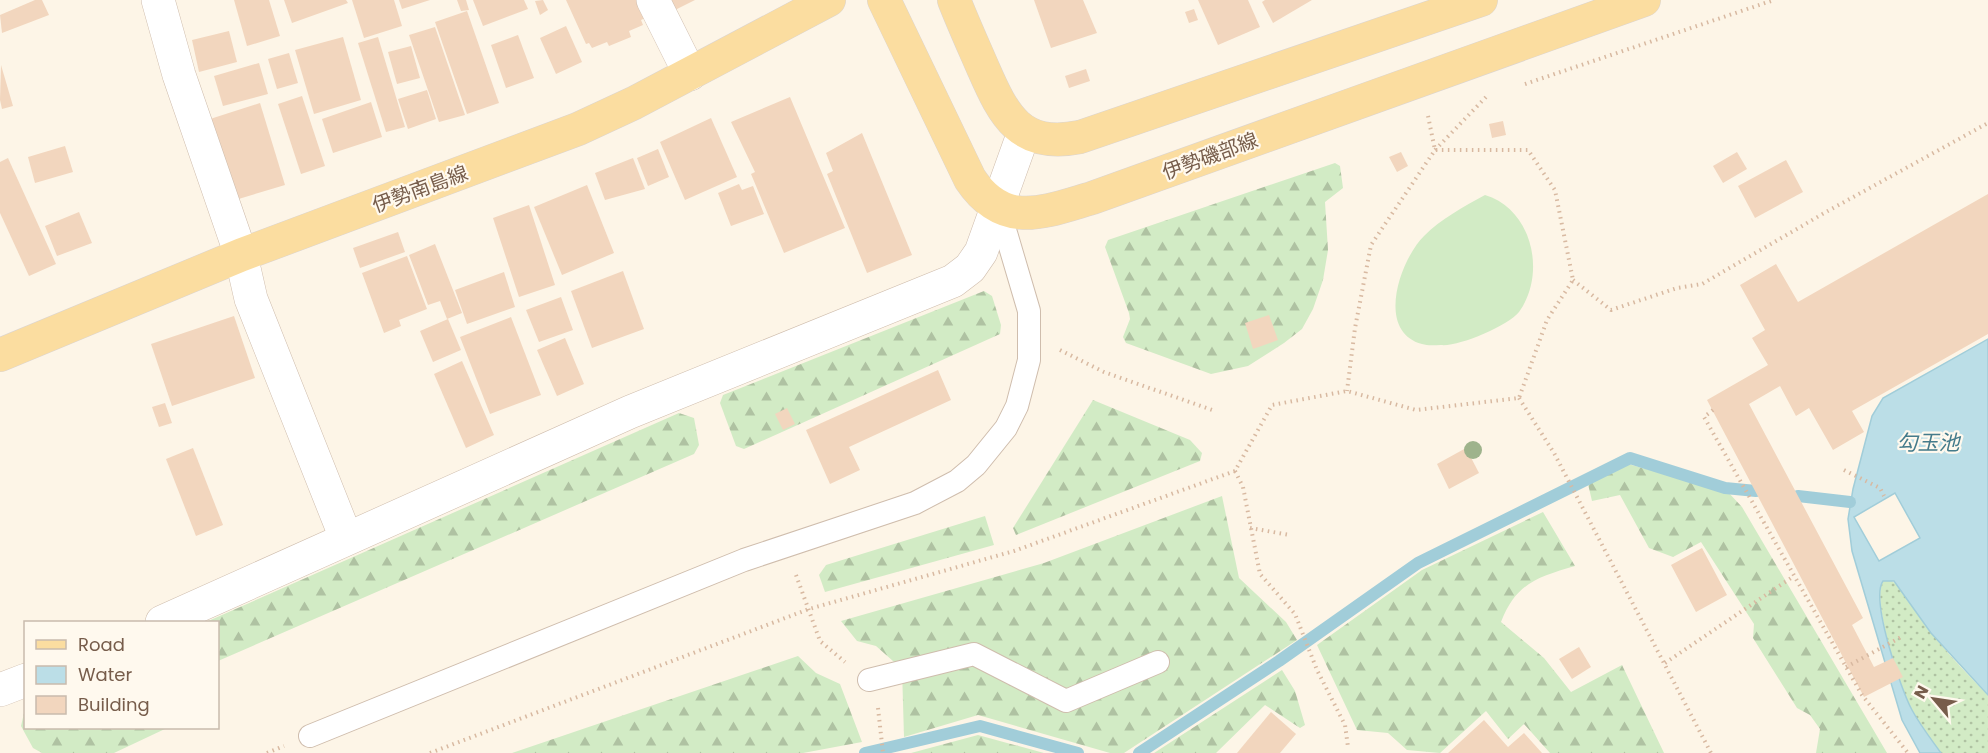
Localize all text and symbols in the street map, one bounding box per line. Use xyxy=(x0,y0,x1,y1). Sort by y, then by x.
street label: 伊勢磯部線 xyxy=(1158,126,1262,186)
street label: 伊勢南島線 xyxy=(368,159,472,219)
water label: 勾玉池 xyxy=(1897,428,1961,457)
legend xyxy=(24,621,219,729)
text: Road xyxy=(78,632,125,657)
text: Water xyxy=(78,662,132,687)
north arrow xyxy=(1904,669,1964,729)
text: N xyxy=(1908,681,1934,703)
text: Building xyxy=(78,692,150,717)

